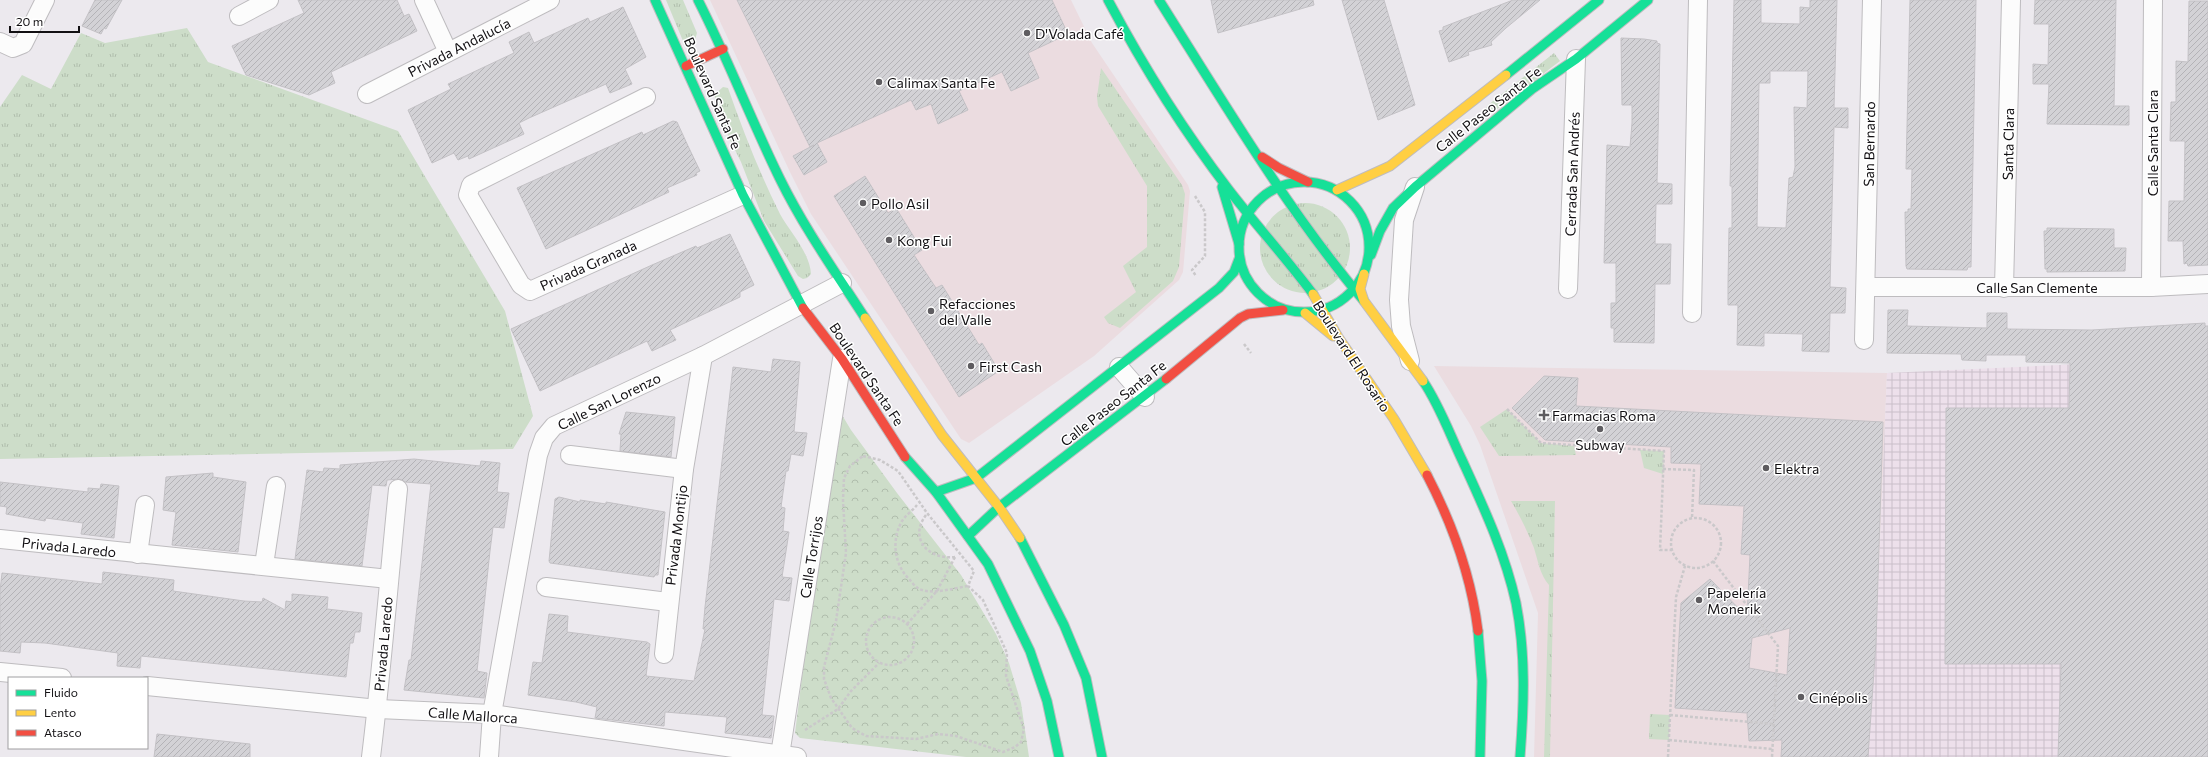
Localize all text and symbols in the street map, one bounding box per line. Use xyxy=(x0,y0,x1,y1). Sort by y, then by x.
scale bar xyxy=(10,8,79,34)
text: 20 m xyxy=(16,14,43,28)
street label: Privada Andalucía xyxy=(405,14,513,80)
place label: D'Volada Café xyxy=(1035,25,1124,42)
marker: D'Volada Café xyxy=(1022,28,1032,38)
street label: Boulevard Santa Fe xyxy=(681,34,745,152)
street label: Calle Paseo Santa Fe xyxy=(1432,62,1544,156)
place label: Calimax Santa Fe xyxy=(887,74,995,91)
marker: Calimax Santa Fe xyxy=(874,77,884,87)
street label: Calle Santa Clara xyxy=(2144,90,2161,196)
street label: San Bernardo xyxy=(1860,101,1878,187)
street label: Santa Clara xyxy=(1999,108,2017,180)
street label: Cerrada San Andrés xyxy=(1561,111,1583,237)
place label: Pollo Asil xyxy=(871,195,929,212)
marker: Pollo Asil xyxy=(858,198,868,208)
place label: Kong Fui xyxy=(897,232,952,249)
marker: Kong Fui xyxy=(884,235,894,245)
street label: Privada Granada xyxy=(537,236,639,294)
street label: Calle San Clemente xyxy=(1976,279,2098,296)
place label: Refacciones del Valle xyxy=(939,295,1016,328)
street label: Boulevard El Rosario xyxy=(1310,297,1394,415)
marker: Refacciones del Valle xyxy=(926,306,936,316)
street label: Boulevard Santa Fe xyxy=(826,319,908,429)
street label: Calle Paseo Santa Fe xyxy=(1057,356,1169,450)
place label: First Cash xyxy=(979,358,1042,375)
marker: First Cash xyxy=(966,361,976,371)
street label: Calle San Lorenzo xyxy=(555,369,663,433)
place label: Farmacias Roma xyxy=(1552,407,1656,424)
marker: Farmacias Roma xyxy=(1539,410,1549,420)
marker: Subway xyxy=(1595,424,1605,434)
place label: Subway xyxy=(1575,436,1625,453)
place label: Elektra xyxy=(1774,460,1819,477)
marker: Elektra xyxy=(1761,463,1771,473)
street label: Privada Montijo xyxy=(661,484,691,586)
street label: Calle Torrijos xyxy=(796,515,826,599)
street label: Privada Laredo xyxy=(21,534,117,560)
place label: Papelería Monerik xyxy=(1707,584,1766,617)
marker: Papelería Monerik xyxy=(1694,595,1704,605)
street label: Privada Laredo xyxy=(370,596,396,692)
legend xyxy=(8,677,148,749)
text: Fluido xyxy=(44,685,78,699)
place label: Cinépolis xyxy=(1809,689,1868,706)
marker: Cinépolis xyxy=(1796,692,1806,702)
street label: Calle Mallorca xyxy=(428,703,518,727)
text: Lento xyxy=(44,705,76,719)
text: Atasco xyxy=(44,725,82,739)

